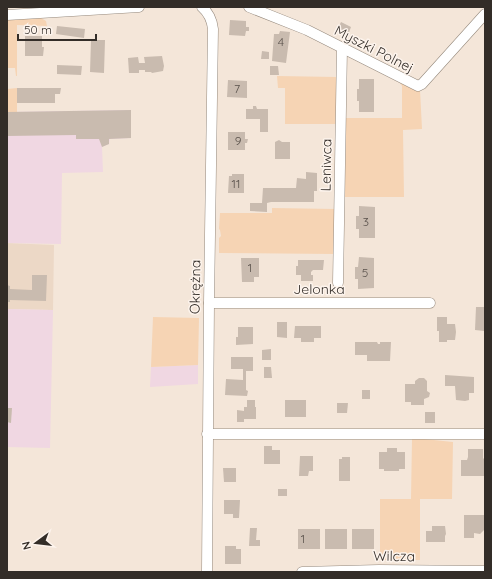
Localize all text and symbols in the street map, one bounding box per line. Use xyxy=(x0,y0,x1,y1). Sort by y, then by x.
scale bar xyxy=(18,16,96,42)
street label: Myszki Polnej xyxy=(331,21,417,77)
text: 50 m xyxy=(24,22,52,37)
house number: 4 xyxy=(278,34,284,49)
house number: 7 xyxy=(234,81,240,96)
house number: 9 xyxy=(235,133,242,148)
street label: Leniwca xyxy=(317,138,335,192)
house number: 11 xyxy=(232,176,240,191)
house number: 3 xyxy=(363,214,369,229)
street label: Okrężna xyxy=(186,260,204,314)
house number: 1 xyxy=(248,260,252,275)
house number: 5 xyxy=(362,265,368,280)
street label: Jelonka xyxy=(293,280,345,298)
north arrow xyxy=(16,523,56,563)
house number: 1 xyxy=(301,531,305,546)
text: N xyxy=(19,540,34,551)
street label: Wilcza xyxy=(373,547,415,565)

